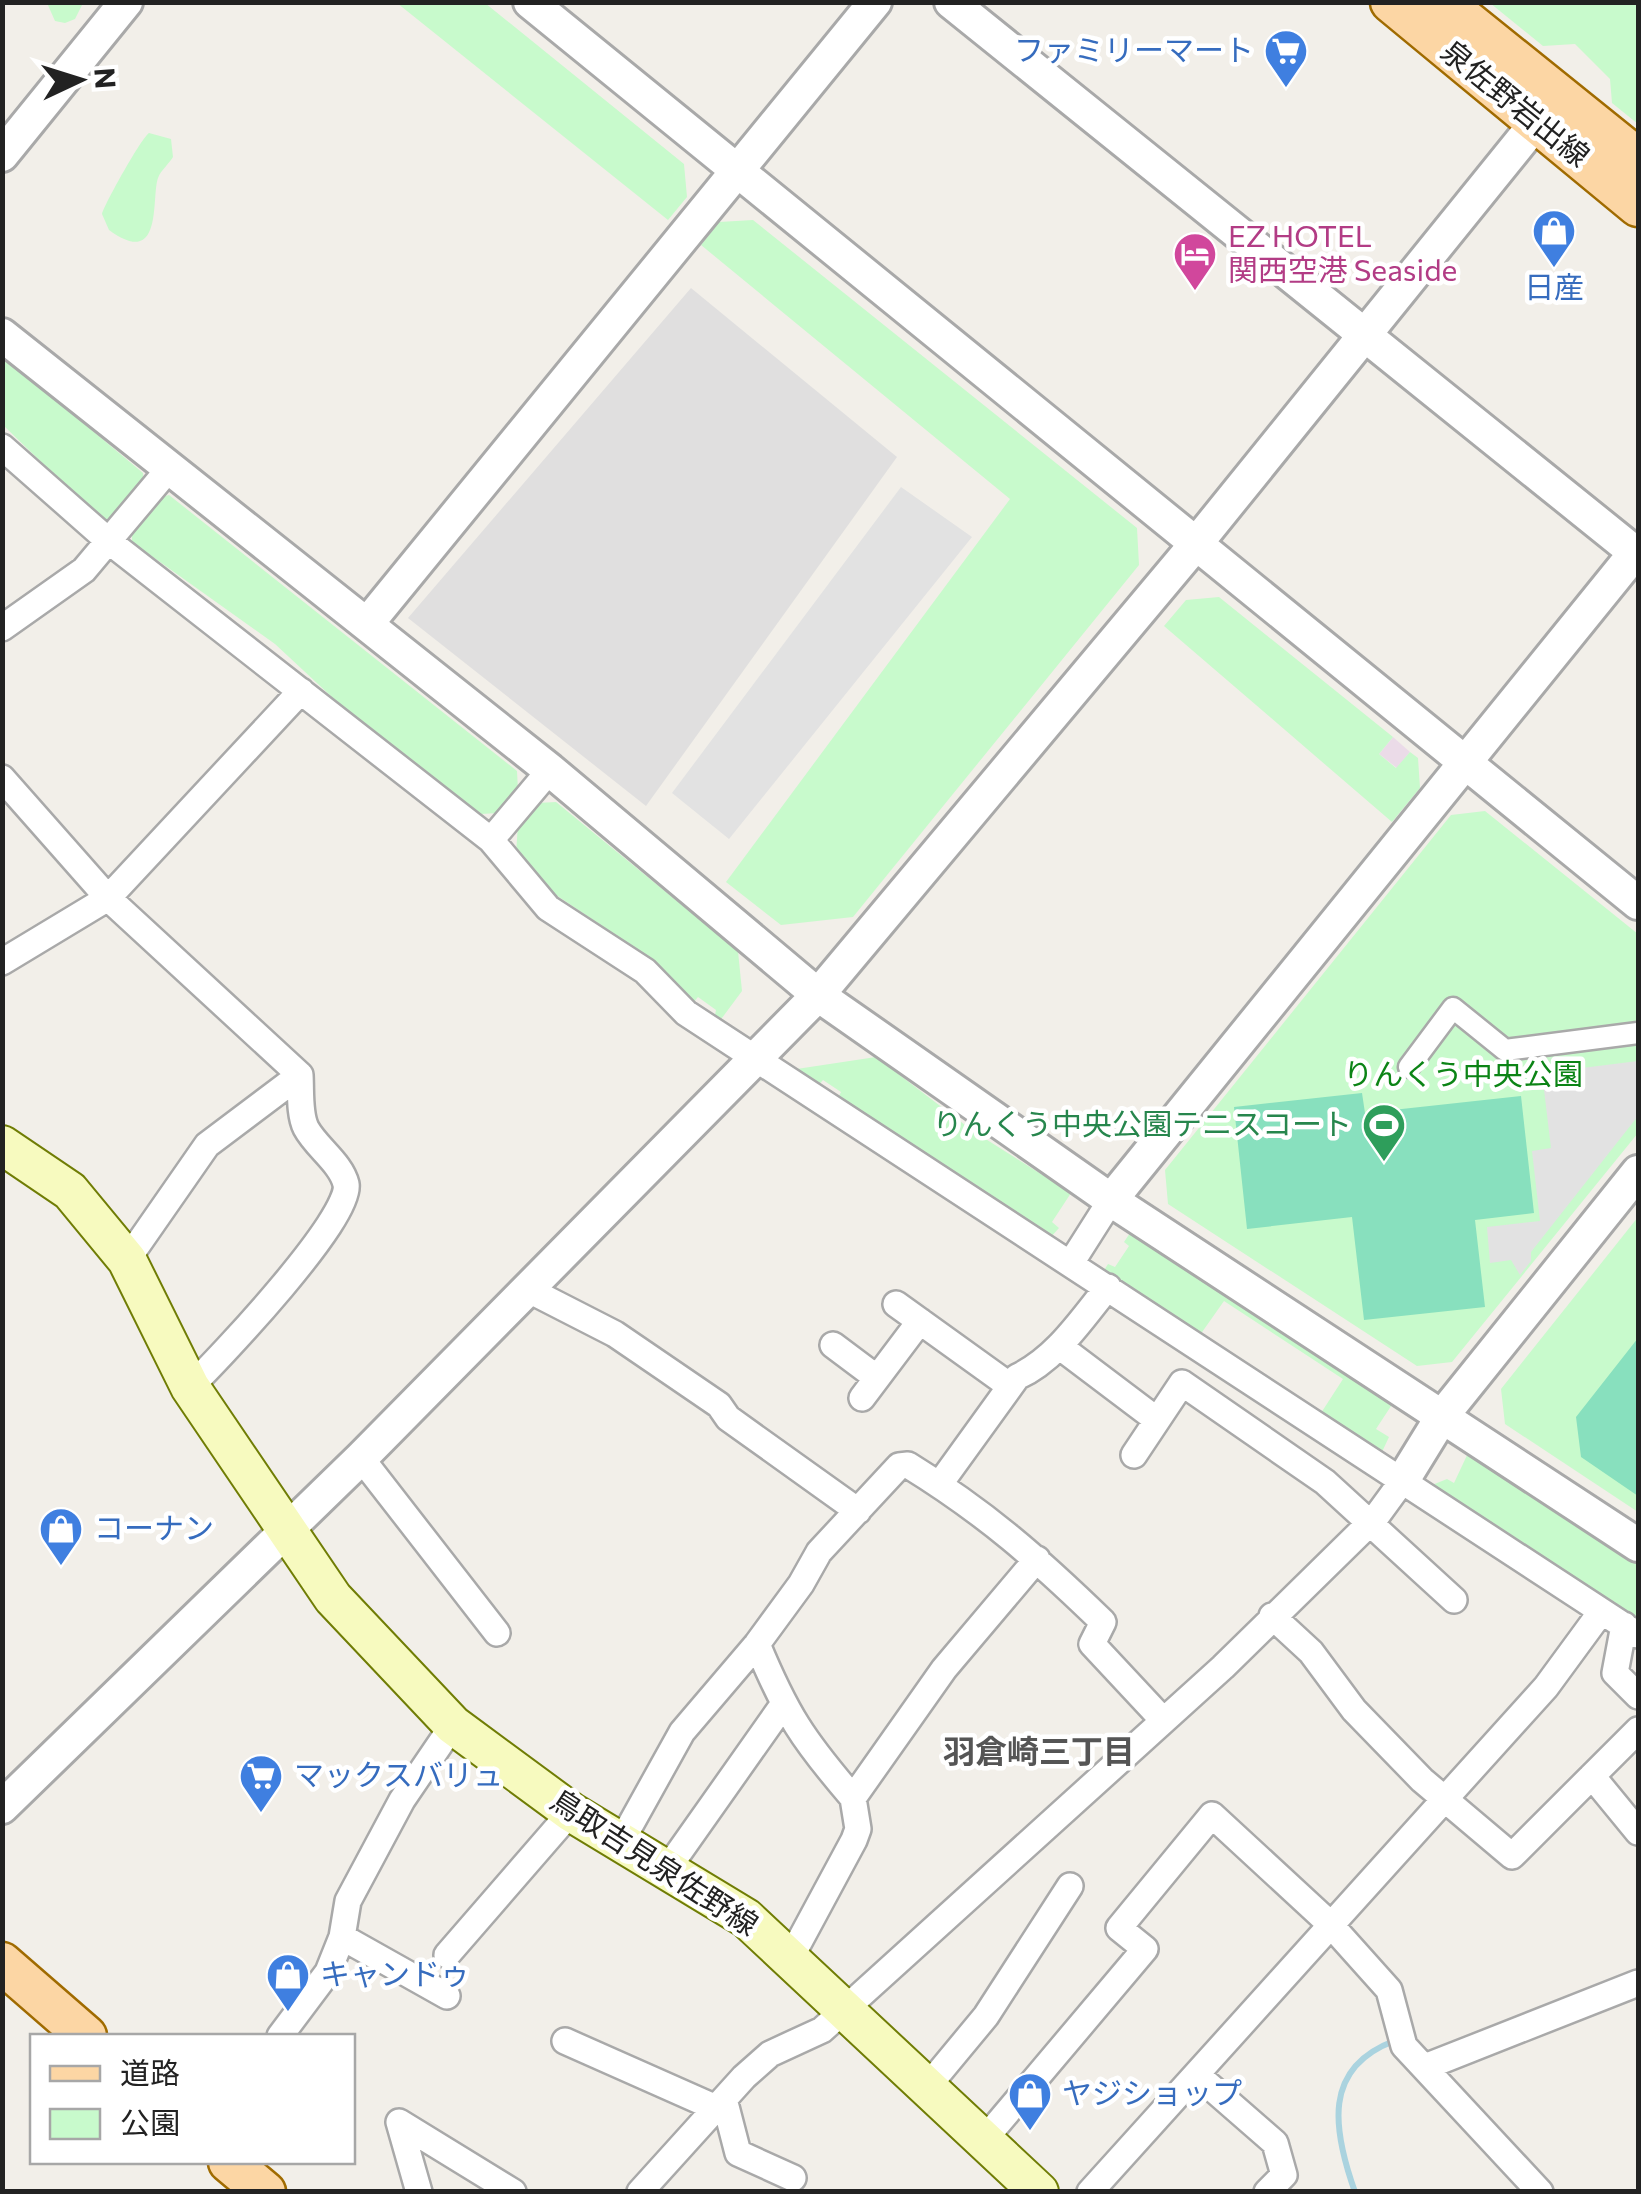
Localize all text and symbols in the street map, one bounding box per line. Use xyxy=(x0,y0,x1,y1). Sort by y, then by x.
supermarket icon: ファミリーマート xyxy=(1263,28,1309,89)
north arrow xyxy=(30,30,130,130)
place label: ファミリーマート xyxy=(1014,30,1254,67)
street label: 泉佐野岩出線 xyxy=(1435,31,1598,173)
text: N xyxy=(88,67,124,90)
shop icon: 日産 xyxy=(1531,208,1577,269)
place label: EZ HOTEL 関西空港 Seaside xyxy=(1228,216,1457,287)
hotel icon: EZ HOTEL 関西空港 Seaside xyxy=(1172,231,1218,292)
place label: 日産 xyxy=(1524,267,1584,304)
park label: りんくう中央公園 xyxy=(1343,1054,1583,1091)
sports icon: りんくう中央公園テニスコート xyxy=(1361,1102,1407,1163)
place label: りんくう中央公園テニスコート xyxy=(933,1104,1352,1141)
shop icon: コーナン xyxy=(38,1506,84,1567)
place label: コーナン xyxy=(94,1508,214,1545)
district label: 羽倉崎三丁目 xyxy=(943,1730,1135,1770)
supermarket icon: マックスバリュ xyxy=(238,1753,284,1814)
place label: マックスバリュ xyxy=(294,1755,503,1792)
street label: 鳥取吉見泉佐野線 xyxy=(545,1780,766,1942)
shop icon: キャンドゥ xyxy=(265,1952,311,2013)
place label: キャンドゥ xyxy=(320,1954,470,1991)
legend xyxy=(30,2034,355,2164)
text: 道路 xyxy=(120,2053,180,2090)
shop icon: ヤジショップ xyxy=(1007,2071,1053,2132)
place label: ヤジショップ xyxy=(1062,2073,1242,2110)
text: 公園 xyxy=(120,2103,180,2140)

